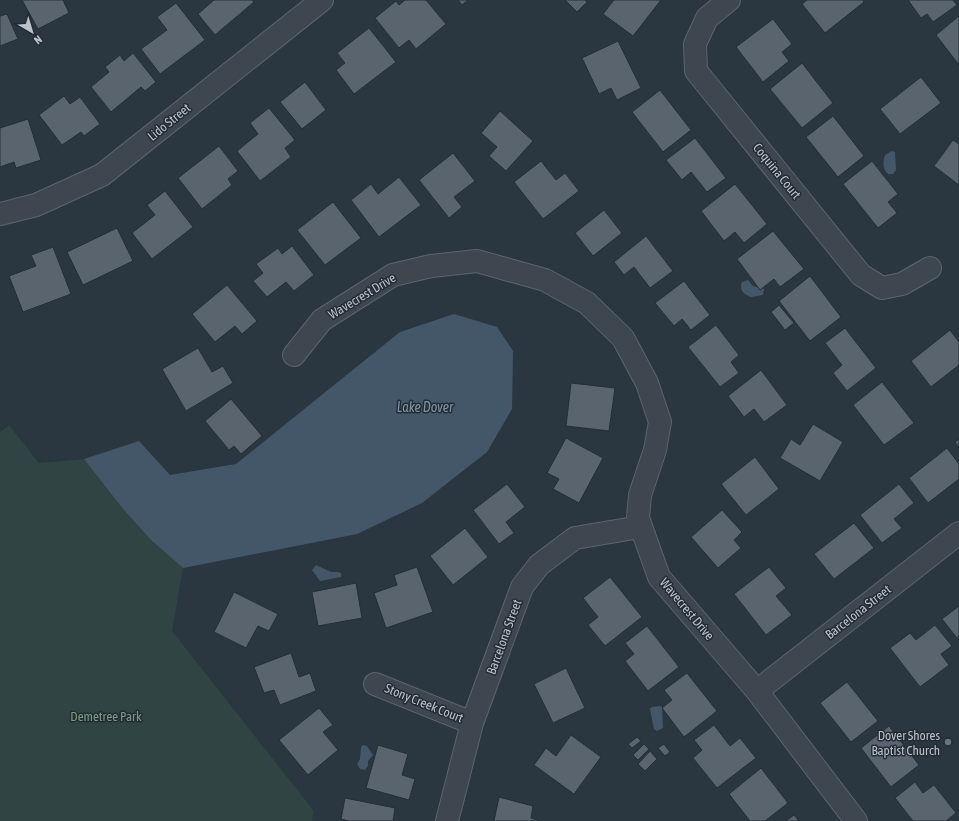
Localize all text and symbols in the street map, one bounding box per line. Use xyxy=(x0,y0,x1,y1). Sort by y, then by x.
north arrow xyxy=(12,12,52,52)
text: N xyxy=(32,33,44,47)
street label: Lido Street xyxy=(145,100,194,144)
street label: Coquina Court xyxy=(750,140,804,202)
street label: Wavecrest Drive xyxy=(326,270,399,322)
water label: Lake Dover xyxy=(397,399,454,415)
street label: Wavecrest Drive xyxy=(657,575,717,643)
street label: Barcelona Street xyxy=(822,582,894,642)
street label: Barcelona Street xyxy=(483,597,525,677)
street label: Stony Creek Court xyxy=(383,680,466,726)
park label: Demetree Park xyxy=(70,709,142,724)
place label: Dover Shores Baptist Church xyxy=(871,728,940,758)
marker: Dover Shores Baptist Church xyxy=(943,737,953,747)

